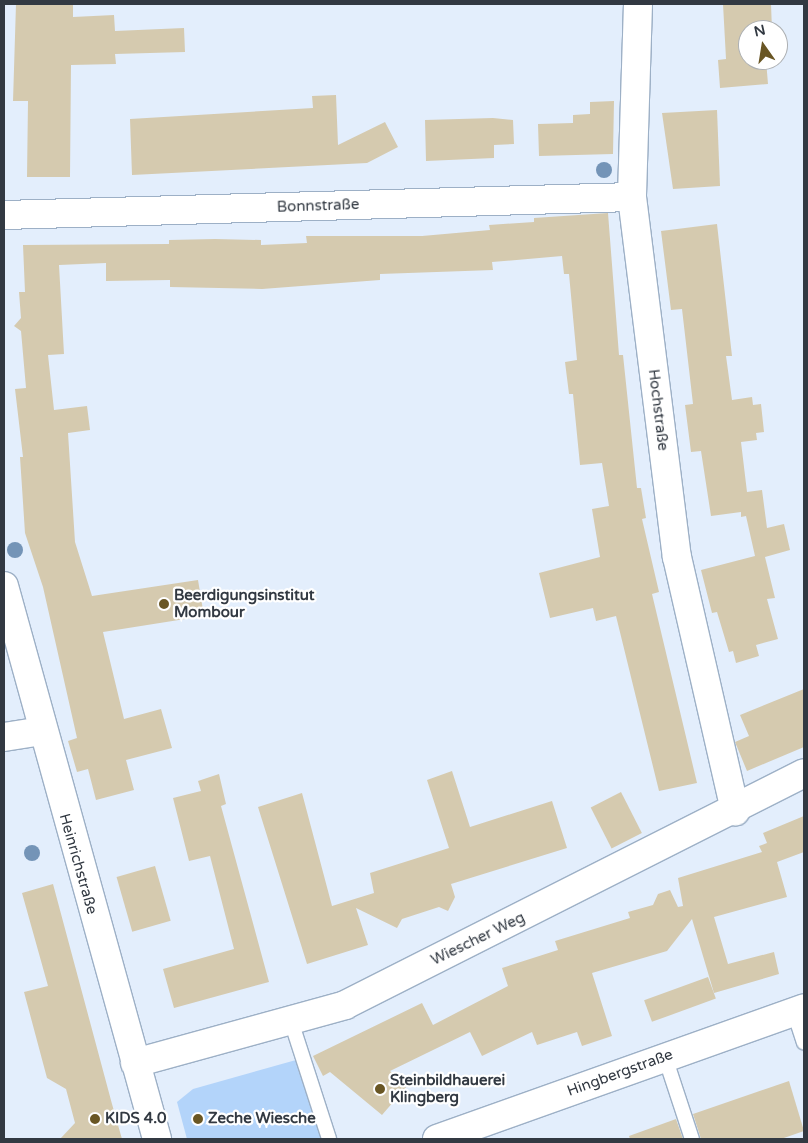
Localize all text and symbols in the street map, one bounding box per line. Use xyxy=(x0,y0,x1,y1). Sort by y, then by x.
north arrow xyxy=(738,20,788,70)
text: N xyxy=(752,21,767,40)
street label: Bonnstraße xyxy=(277,196,359,216)
street label: Hochstraße xyxy=(644,368,672,452)
place label: Beerdigungsinstitut Mombour xyxy=(174,586,314,621)
marker: Beerdigungsinstitut Mombour xyxy=(158,598,170,610)
street label: Heinrichstraße xyxy=(55,812,101,916)
street label: Wiescher Weg xyxy=(428,909,528,969)
street label: Hingbergstraße xyxy=(565,1046,675,1100)
place label: Steinbildhauerei Klingberg xyxy=(390,1071,505,1106)
marker: Steinbildhauerei Klingberg xyxy=(374,1083,386,1095)
place label: KIDS 4.0 xyxy=(105,1110,166,1128)
place label: Zeche Wiesche xyxy=(208,1110,316,1128)
marker: KIDS 4.0 xyxy=(89,1113,101,1125)
marker: Zeche Wiesche xyxy=(192,1113,204,1125)

